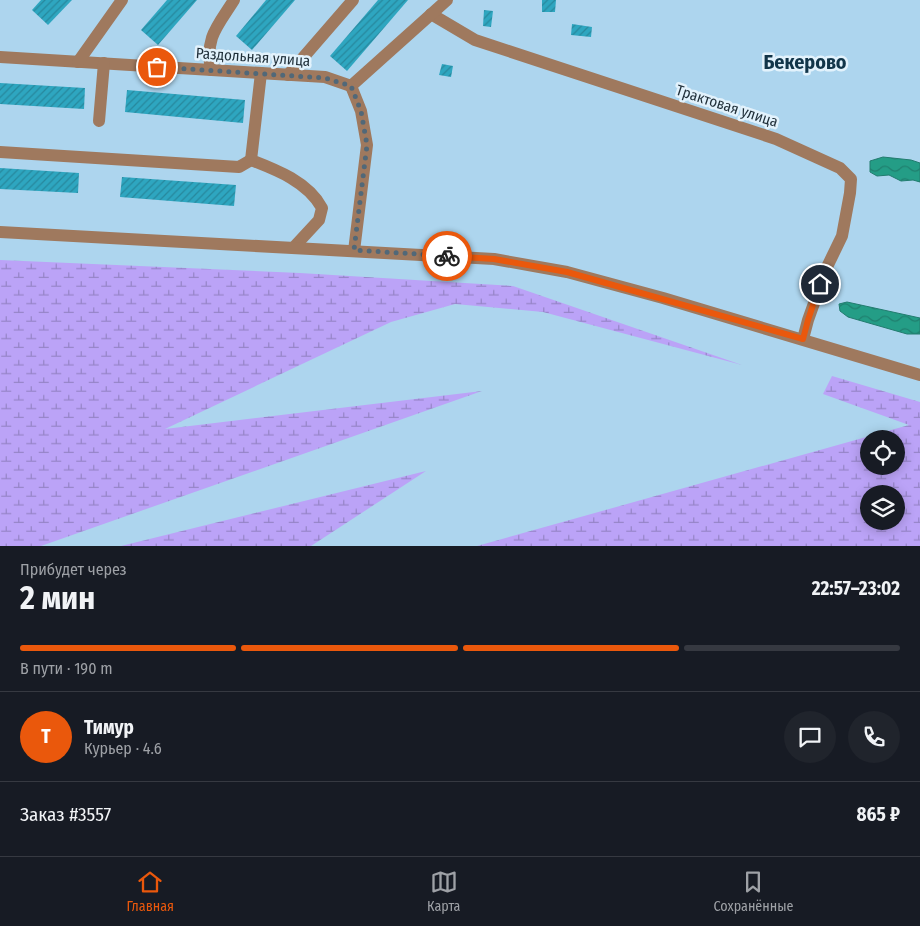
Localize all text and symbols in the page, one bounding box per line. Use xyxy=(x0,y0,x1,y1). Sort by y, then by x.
street label: Раздольная улица xyxy=(195,44,311,70)
pin xyxy=(136,46,178,88)
district label: Бекерово xyxy=(763,50,847,74)
icon: bag xyxy=(143,53,171,81)
street label: Трактовая улица xyxy=(674,81,780,131)
courier xyxy=(422,231,472,281)
icon: bike xyxy=(433,242,461,270)
pin xyxy=(799,263,841,305)
icon: home xyxy=(806,270,834,298)
map controls xyxy=(860,430,905,530)
button: locate xyxy=(860,430,905,475)
button: layers xyxy=(860,485,905,530)
text: Прибудет через xyxy=(20,560,127,579)
text: 22:57–23:02 xyxy=(812,577,900,600)
text: 2 мин xyxy=(20,579,95,617)
text: В пути · 190 m xyxy=(20,659,113,678)
button: chat xyxy=(784,711,836,763)
button: phone xyxy=(848,711,900,763)
text: Тимур xyxy=(84,716,134,739)
text: Т xyxy=(41,725,51,748)
text: Курьер · 4.6 xyxy=(84,739,162,758)
text: Заказ #3557 xyxy=(20,803,111,826)
text: 865 ₽ xyxy=(857,803,900,826)
tab: Главная xyxy=(127,868,174,915)
tab: Карта xyxy=(427,868,460,915)
tab: Сохранённые xyxy=(714,868,793,915)

